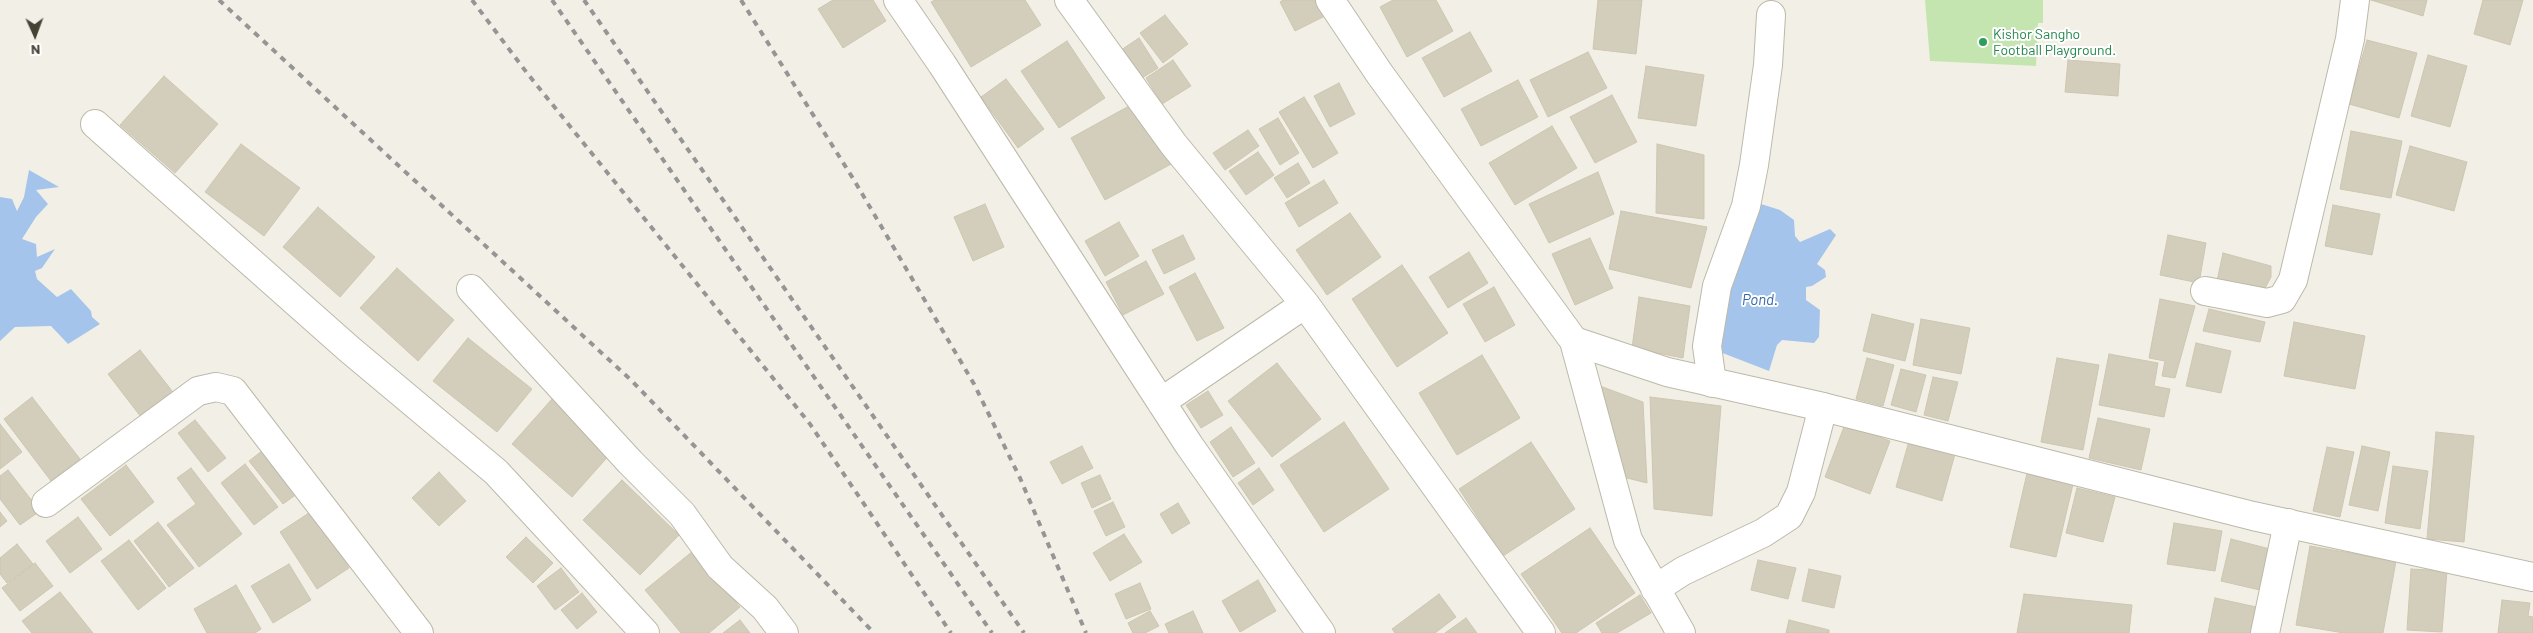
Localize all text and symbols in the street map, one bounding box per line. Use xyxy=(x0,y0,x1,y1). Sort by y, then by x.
north arrow xyxy=(10,10,60,60)
place label: Kishor Sangho Football Playground. xyxy=(1993,26,2116,58)
marker: Kishor Sangho Football Playground. xyxy=(1977,36,1989,48)
text: N xyxy=(31,42,40,59)
water label: Pond. xyxy=(1742,291,1778,309)

